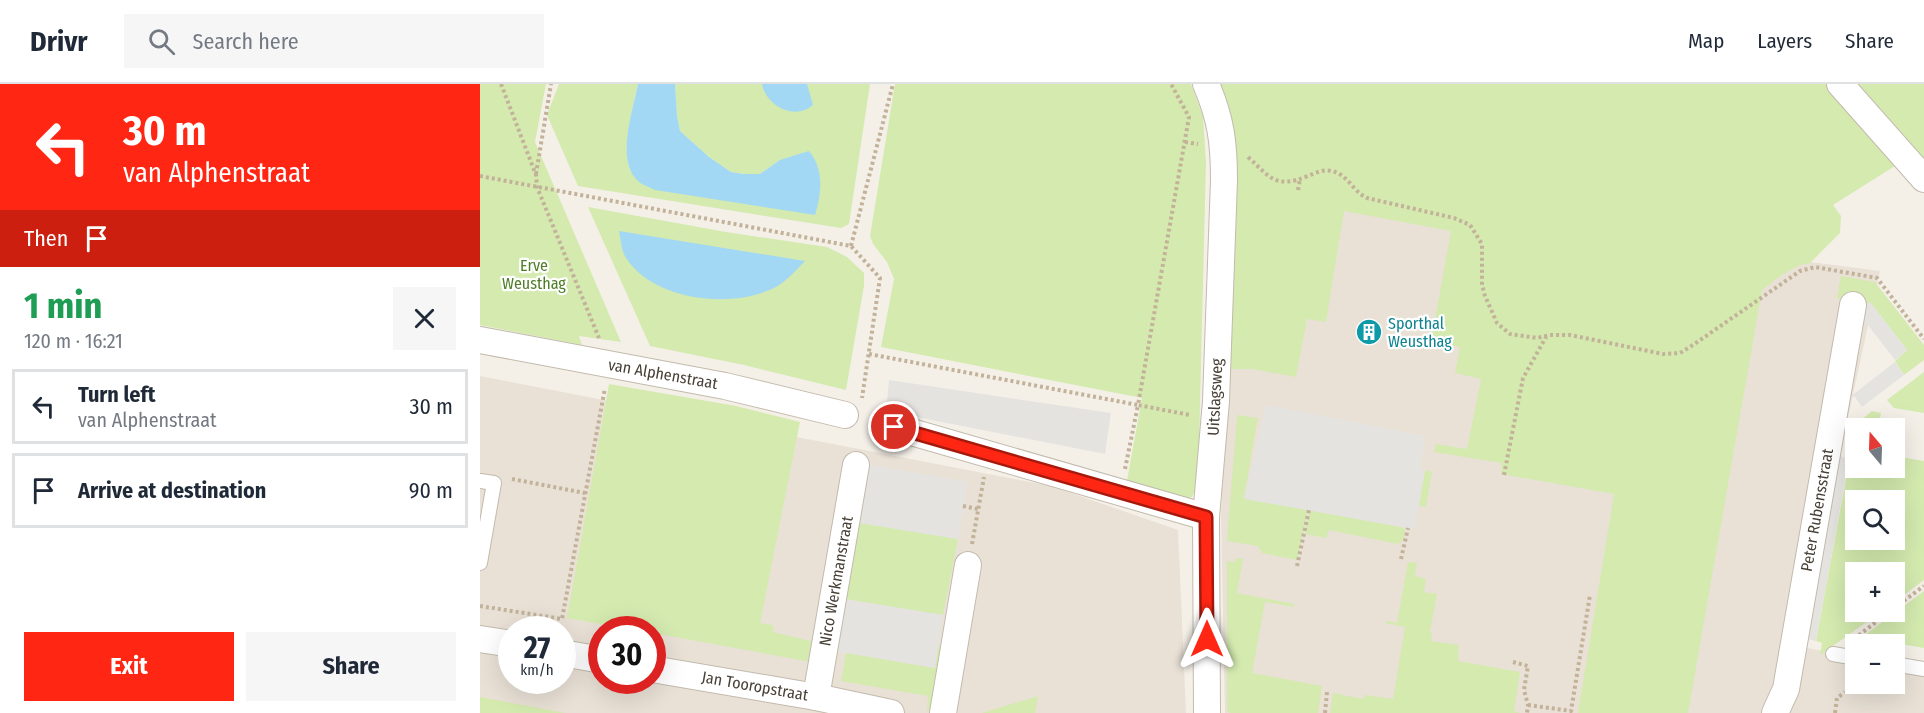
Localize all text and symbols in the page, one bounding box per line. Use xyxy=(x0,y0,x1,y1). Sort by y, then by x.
search box xyxy=(124,14,544,68)
text: Drivr xyxy=(30,25,88,58)
icon: search xyxy=(145,25,178,58)
text: Search here xyxy=(193,28,299,55)
text: Map xyxy=(1688,28,1724,54)
text: Layers xyxy=(1757,28,1812,54)
text: Share xyxy=(1845,28,1894,54)
text: 30 m xyxy=(123,106,207,156)
icon: left xyxy=(24,108,102,186)
text: van Alphenstraat xyxy=(123,157,310,189)
icon: arrive xyxy=(80,222,113,255)
text: Then xyxy=(24,225,68,252)
park label: Erve Weusthag xyxy=(502,256,566,293)
text: 1 min xyxy=(24,284,102,328)
button: close xyxy=(393,287,456,350)
place label: Sporthal Weusthag xyxy=(1388,314,1452,351)
building icon: Sporthal Weusthag xyxy=(1354,317,1384,347)
text: 120 m · 16:21 xyxy=(24,329,123,353)
street label: van Alphenstraat xyxy=(607,355,720,393)
street label: Uitslagsweg xyxy=(1203,357,1227,436)
text: Turn left xyxy=(78,381,156,408)
icon: left xyxy=(27,390,60,423)
text: 30 m xyxy=(410,393,453,420)
pin xyxy=(868,401,919,452)
text: van Alphenstraat xyxy=(78,408,217,432)
icon: arrive xyxy=(877,410,910,443)
north arrow xyxy=(1845,418,1905,478)
map controls xyxy=(1845,418,1905,694)
street label: Peter Rubensstraat xyxy=(1797,446,1837,573)
icon: arrive xyxy=(27,474,60,507)
text: Arrive at destination xyxy=(78,477,266,504)
text: 90 m xyxy=(409,477,453,504)
button: search xyxy=(1845,490,1905,550)
street label: Nico Werkmanstraat xyxy=(815,514,857,648)
button: + xyxy=(1845,562,1905,622)
position arrow xyxy=(1175,607,1239,671)
speed limit sign: 30 xyxy=(588,616,666,694)
text: 27 xyxy=(524,630,550,666)
button: Exit xyxy=(24,632,234,701)
button: Share xyxy=(246,632,456,701)
button: − xyxy=(1845,634,1905,694)
text: km/h xyxy=(520,661,554,679)
street label: Jan Tooropstraat xyxy=(700,667,810,705)

